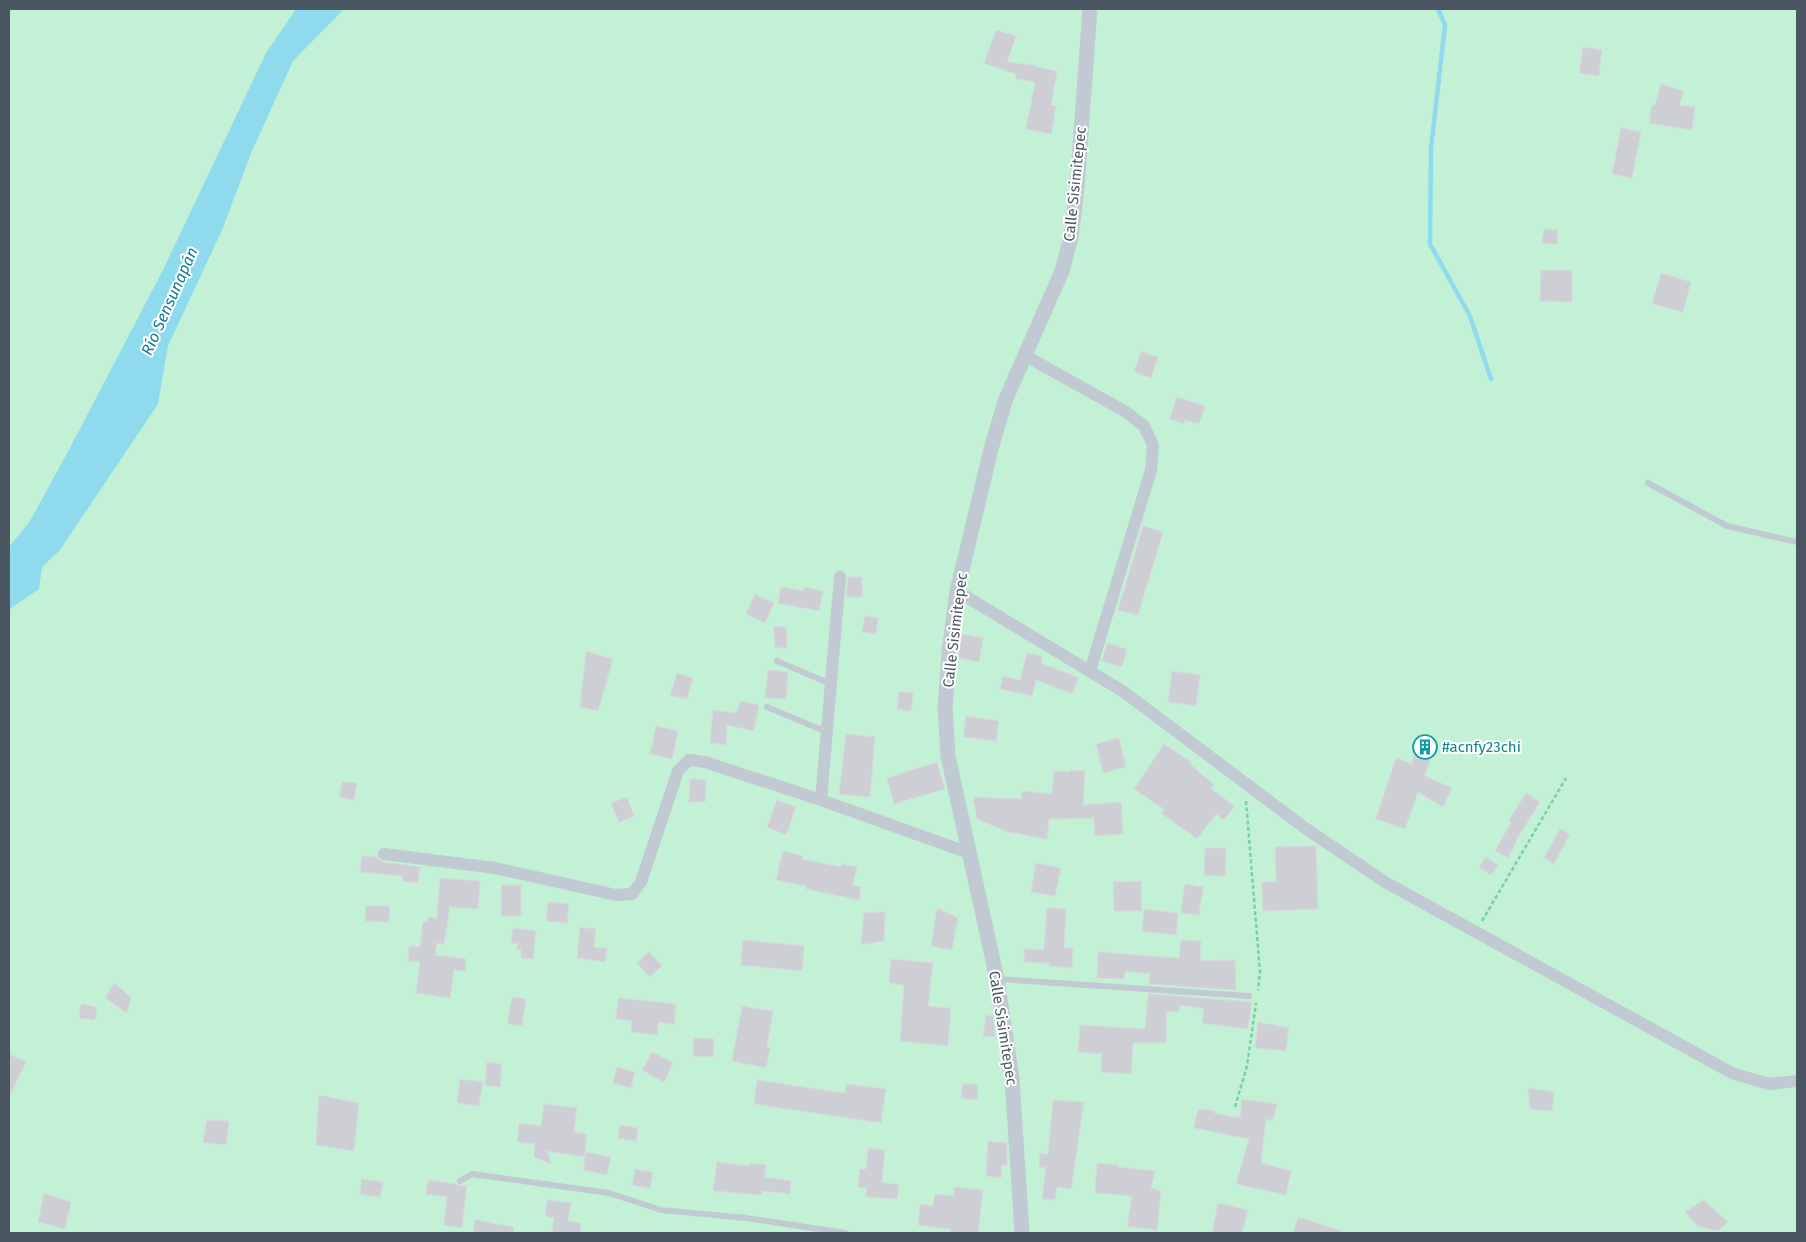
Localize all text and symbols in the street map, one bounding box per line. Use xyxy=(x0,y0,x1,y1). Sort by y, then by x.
street label: Calle Sisimitepec xyxy=(1060,126,1090,242)
water label: Río Sensunapán xyxy=(137,244,202,358)
street label: Calle Sisimitepec xyxy=(939,572,971,688)
building icon: #acnfy23chi xyxy=(1412,734,1438,760)
place label: #acnfy23chi xyxy=(1442,738,1521,756)
street label: Calle Sisimitepec xyxy=(985,970,1021,1086)

